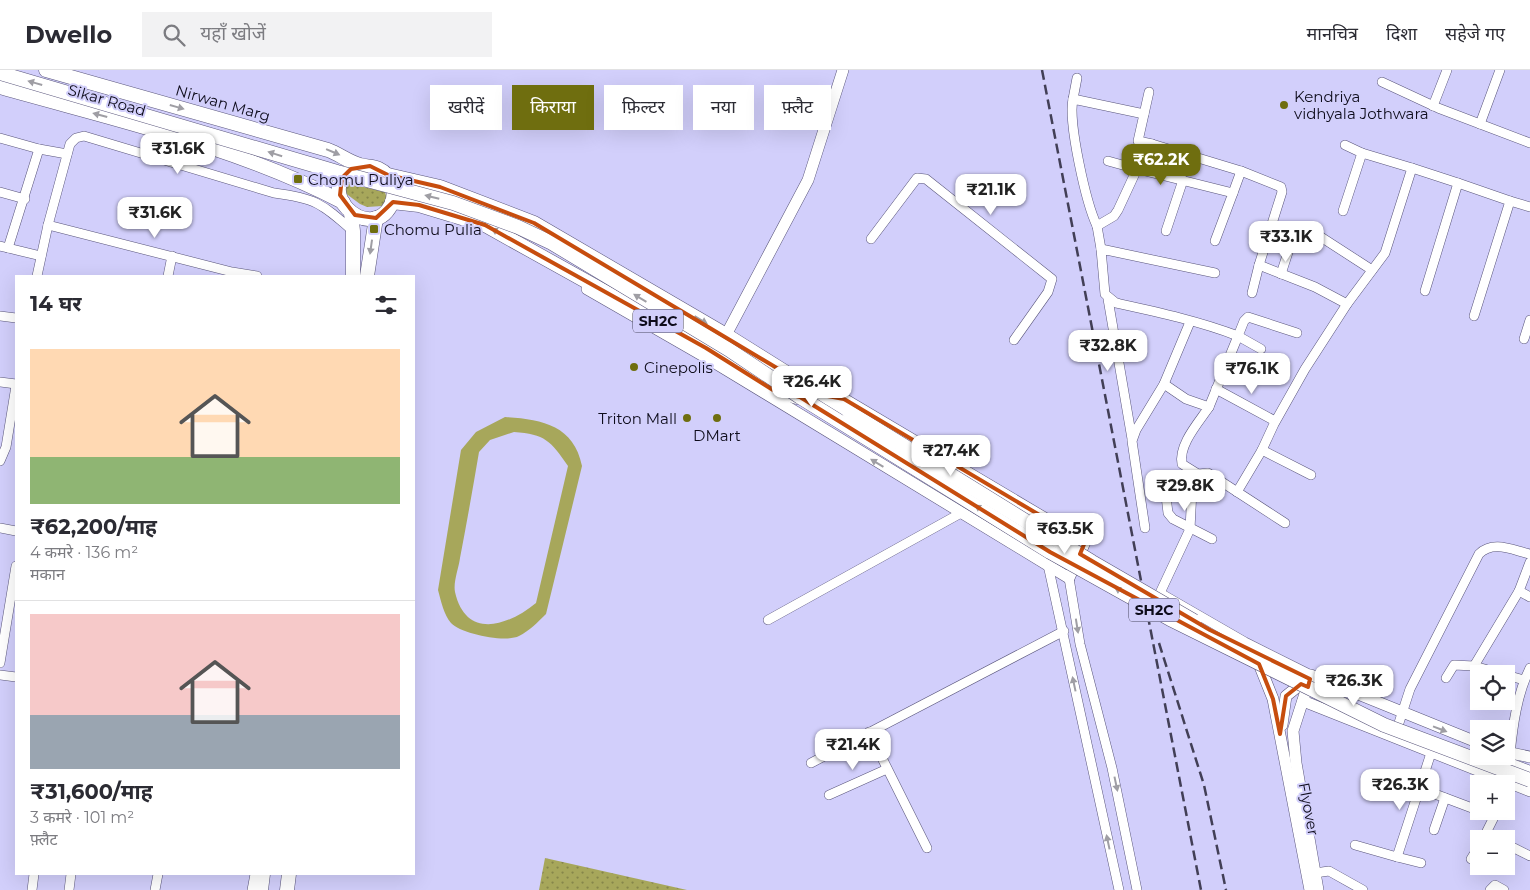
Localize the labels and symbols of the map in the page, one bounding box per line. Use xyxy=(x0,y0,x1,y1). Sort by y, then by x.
one-way arrow xyxy=(28,79,43,87)
street label: Sikar Road xyxy=(66,80,148,120)
street label: Nirwan Marg xyxy=(173,80,273,126)
place label: Kendriya vidhyala Jothwara xyxy=(1294,87,1429,123)
marker: Kendriya vidhyala Jothwara xyxy=(1278,99,1290,111)
one-way arrow xyxy=(170,104,185,112)
one-way arrow xyxy=(92,111,107,119)
pin: ₹31.6K xyxy=(137,132,219,175)
pin: ₹62.2K xyxy=(1120,144,1202,186)
one-way arrow xyxy=(268,149,283,157)
one-way arrow xyxy=(326,149,340,157)
place label: Chomu Puliya xyxy=(308,170,414,189)
marker: Chomu Puliya xyxy=(292,173,304,185)
pin: ₹21.1K xyxy=(950,174,1032,216)
one-way arrow xyxy=(424,193,439,201)
pin: ₹31.6K xyxy=(114,196,196,239)
place label: Chomu Pulia xyxy=(384,220,482,239)
pin: ₹33.1K xyxy=(1245,220,1327,263)
marker: Chomu Pulia xyxy=(368,223,380,235)
one-way arrow xyxy=(491,228,505,236)
one-way arrow xyxy=(367,239,375,255)
one-way arrow xyxy=(633,293,646,302)
road number: SH2C xyxy=(633,310,683,332)
one-way arrow xyxy=(694,316,707,325)
pin: ₹32.8K xyxy=(1067,330,1149,372)
pin: ₹76.1K xyxy=(1211,352,1293,395)
place label: Cinepolis xyxy=(644,358,713,377)
marker: Cinepolis xyxy=(628,361,640,373)
pin: ₹26.4K xyxy=(771,366,853,408)
place label: Triton Mall xyxy=(598,409,677,428)
marker: Triton Mall xyxy=(681,412,693,424)
marker: DMart xyxy=(711,412,723,424)
place label: DMart xyxy=(693,426,741,445)
pin: ₹27.4K xyxy=(910,434,992,477)
one-way arrow xyxy=(871,458,884,467)
pin: ₹29.8K xyxy=(1144,470,1226,512)
one-way arrow xyxy=(974,505,987,514)
pin: ₹63.5K xyxy=(1024,512,1106,555)
one-way arrow xyxy=(1114,587,1128,596)
road number: SH2C xyxy=(1129,598,1179,622)
one-way arrow xyxy=(1073,618,1081,634)
pin: ₹26.3K xyxy=(1313,664,1395,707)
one-way arrow xyxy=(1069,675,1077,691)
one-way arrow xyxy=(1433,725,1448,733)
pin: ₹21.4K xyxy=(812,728,894,771)
pin: ₹26.3K xyxy=(1359,768,1441,811)
one-way arrow xyxy=(1112,776,1120,792)
street label: Flyover xyxy=(1295,781,1323,837)
one-way arrow xyxy=(1104,835,1112,850)

